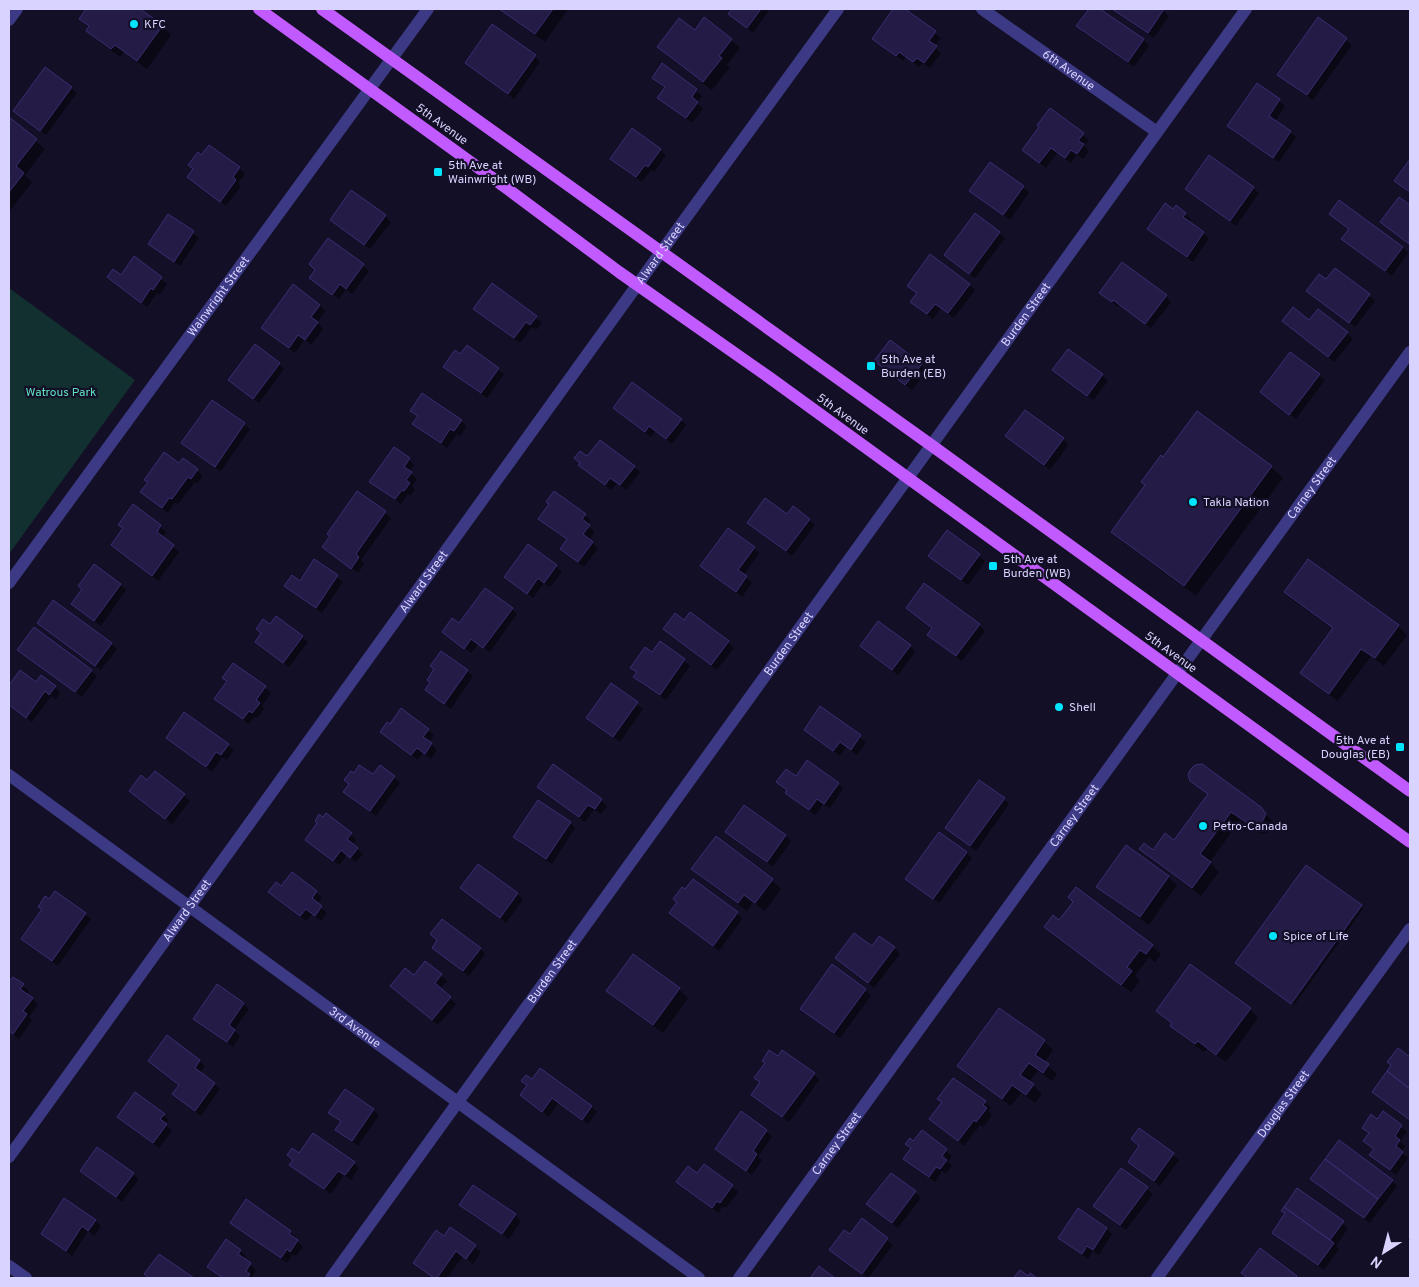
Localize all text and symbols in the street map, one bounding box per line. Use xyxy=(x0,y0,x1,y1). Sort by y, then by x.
place label: KFC xyxy=(144,17,166,33)
marker: KFC xyxy=(128,18,140,30)
street label: 6th Avenue xyxy=(1039,47,1098,95)
street label: 5th Avenue xyxy=(412,100,471,149)
place label: 5th Ave at Wainwright (WB) xyxy=(448,158,536,188)
marker: 5th Ave at Wainwright (WB) xyxy=(432,166,444,178)
street label: Alward Street xyxy=(633,219,689,288)
street label: Wainwright Street xyxy=(184,253,254,340)
street label: Burden Street xyxy=(998,280,1055,350)
place label: 5th Ave at Burden (EB) xyxy=(881,352,946,382)
marker: 5th Ave at Burden (EB) xyxy=(865,360,877,372)
park label: Watrous Park xyxy=(25,385,97,401)
street label: 5th Avenue xyxy=(813,390,872,439)
street label: Carney Street xyxy=(1284,453,1341,523)
place label: Takla Nation xyxy=(1203,495,1269,511)
marker: Takla Nation xyxy=(1187,496,1199,508)
street label: Alward Street xyxy=(396,548,452,617)
place label: 5th Ave at Burden (WB) xyxy=(1003,552,1071,582)
marker: 5th Ave at Burden (WB) xyxy=(987,560,999,572)
street label: Burden Street xyxy=(761,609,818,679)
street label: 5th Avenue xyxy=(1141,628,1200,677)
place label: Shell xyxy=(1069,700,1096,716)
marker: Shell xyxy=(1053,701,1065,713)
place label: 5th Ave at Douglas (EB) xyxy=(1321,733,1390,763)
marker: 5th Ave at Douglas (EB) xyxy=(1394,741,1406,753)
street label: Carney Street xyxy=(1047,781,1103,851)
place label: Petro-Canada xyxy=(1213,819,1288,835)
marker: Petro-Canada xyxy=(1197,820,1209,832)
street label: Alward Street xyxy=(160,877,215,945)
place label: Spice of Life xyxy=(1283,929,1349,945)
marker: Spice of Life xyxy=(1267,930,1279,942)
street label: Burden Street xyxy=(524,937,581,1007)
street label: 3rd Avenue xyxy=(325,1004,384,1052)
street label: Douglas Street xyxy=(1254,1068,1314,1141)
street label: Carney Street xyxy=(809,1109,865,1179)
north arrow xyxy=(1359,1227,1409,1277)
text: N xyxy=(1368,1251,1386,1271)

